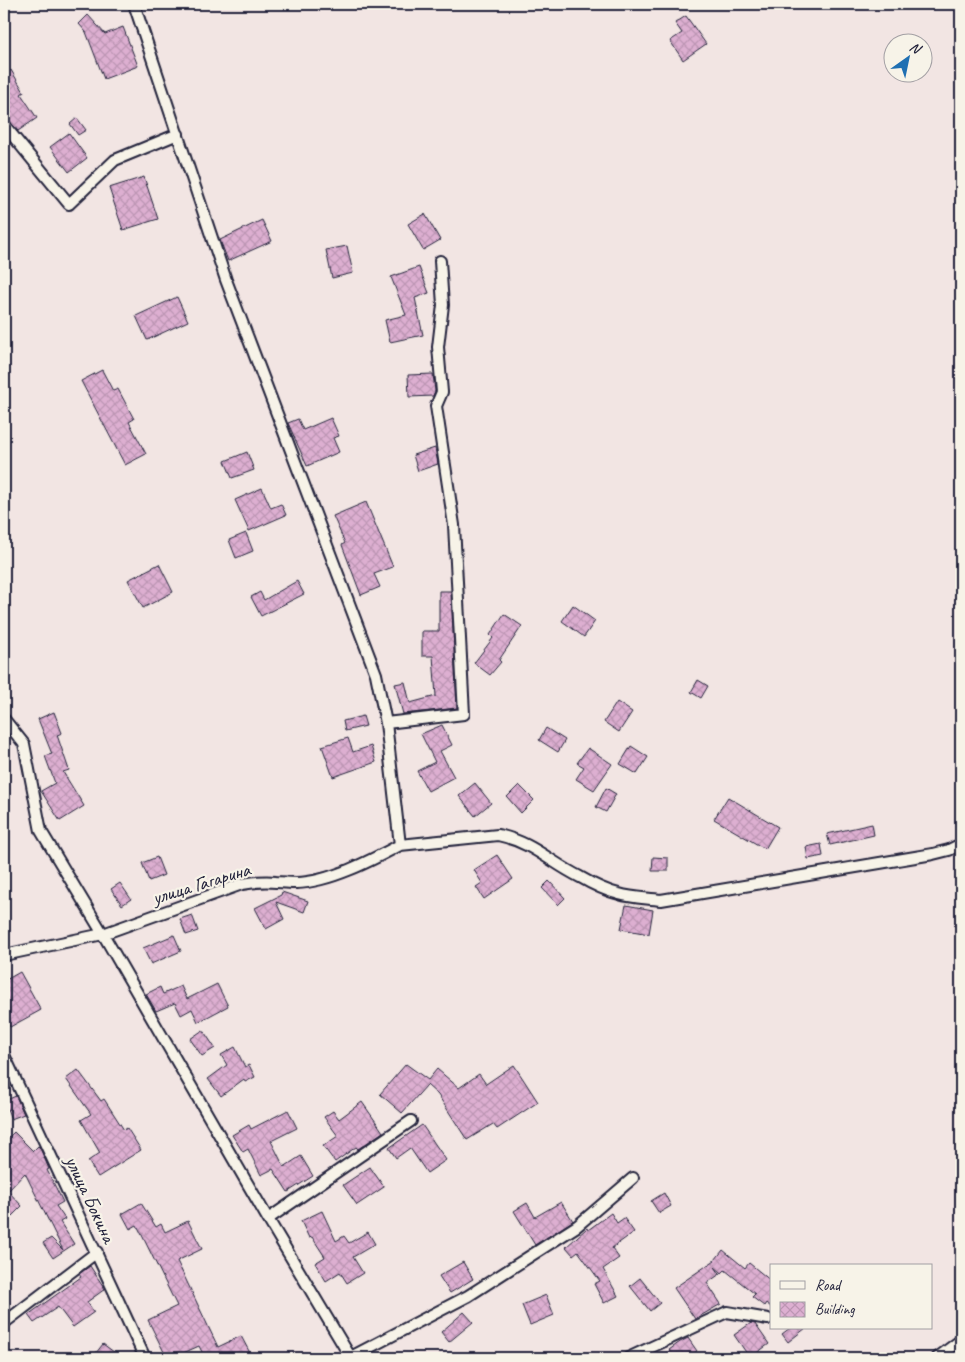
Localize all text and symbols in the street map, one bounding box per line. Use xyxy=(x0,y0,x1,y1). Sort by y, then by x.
north arrow xyxy=(882,32,932,82)
text: N xyxy=(907,38,925,58)
street label: улица Гагарина xyxy=(148,856,254,911)
street label: улица Бокина xyxy=(59,1151,122,1248)
legend xyxy=(770,1264,932,1330)
text: Road xyxy=(815,1276,842,1295)
text: Building xyxy=(815,1300,855,1319)

